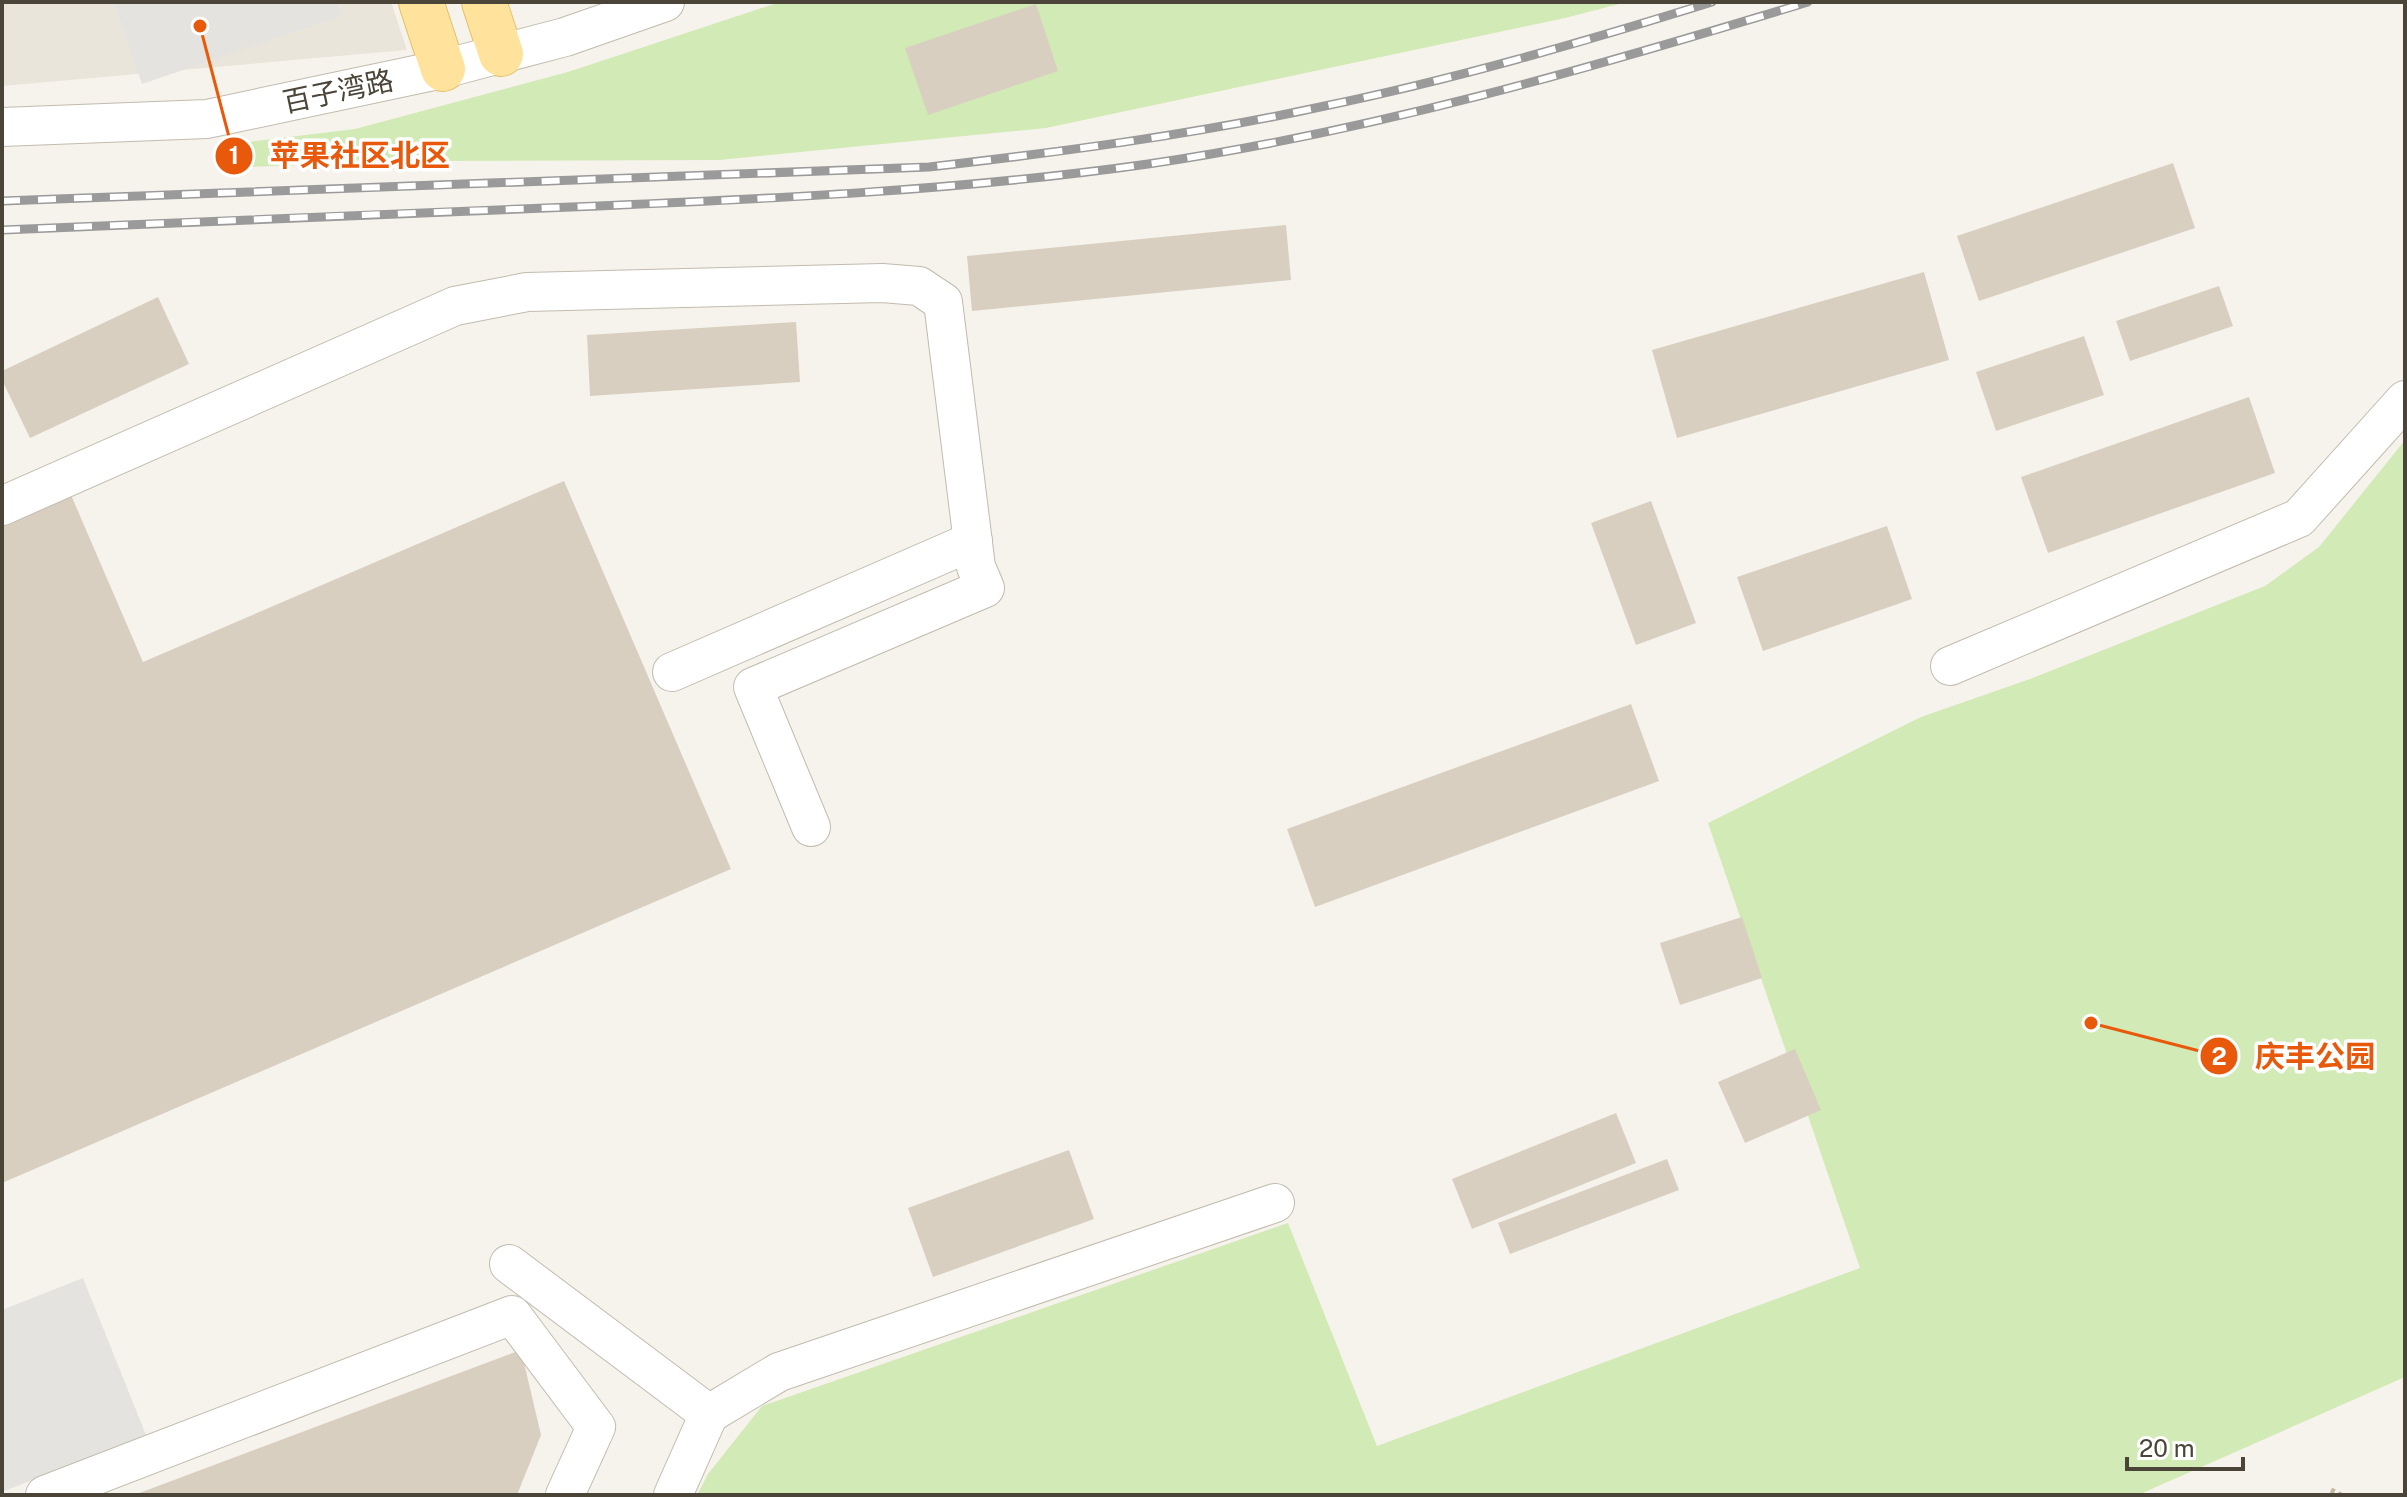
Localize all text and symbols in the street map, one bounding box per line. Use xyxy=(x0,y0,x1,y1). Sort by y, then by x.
street label: 百子湾路 xyxy=(280,63,396,118)
callout: 苹果社区北区 xyxy=(214,129,466,183)
text: 苹果社区北区 xyxy=(270,137,450,173)
text: 1 xyxy=(229,141,239,169)
callout: 庆丰公园 xyxy=(2199,1029,2391,1083)
text: 庆丰公园 xyxy=(2255,1038,2375,1074)
text: 2 xyxy=(2211,1042,2227,1070)
scale bar xyxy=(2127,1421,2243,1471)
text: 20 m xyxy=(2139,1434,2195,1462)

